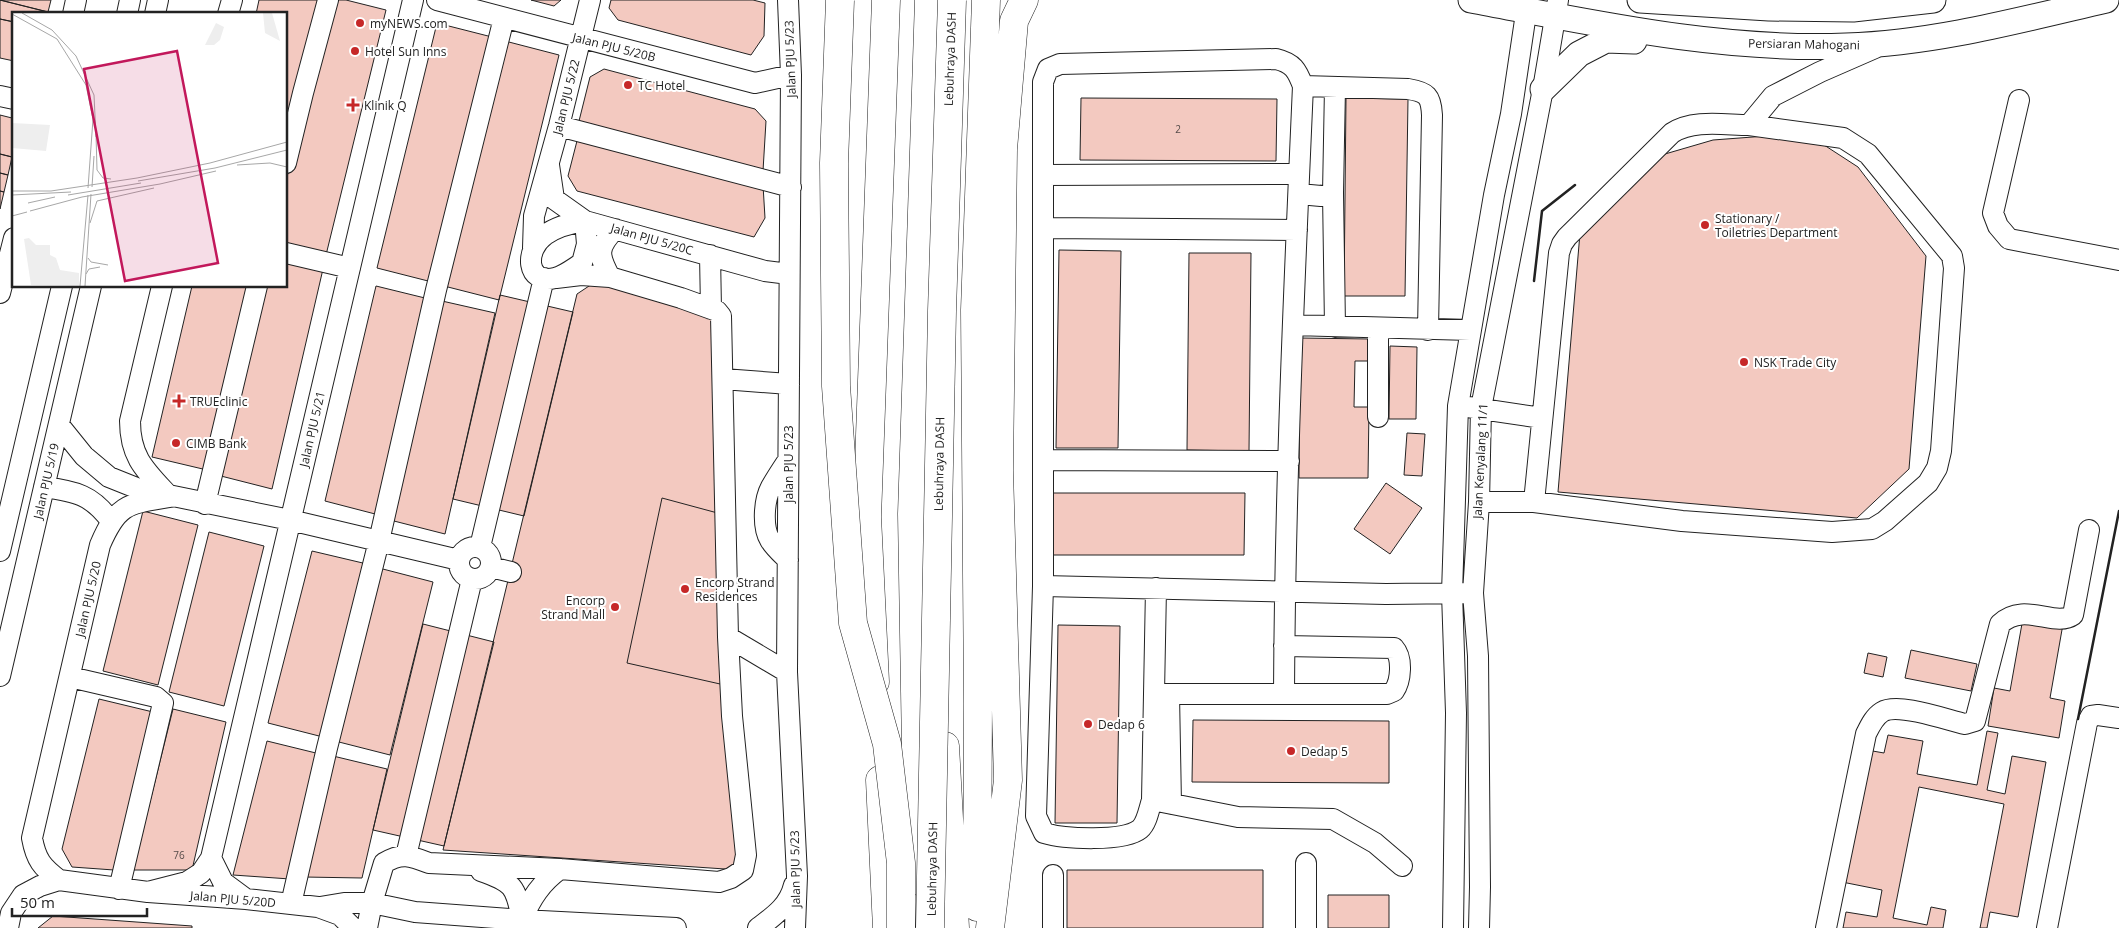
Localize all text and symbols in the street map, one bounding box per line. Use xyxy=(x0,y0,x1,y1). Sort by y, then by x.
inset map xyxy=(12,12,288,288)
street label: Lebuhraya DASH xyxy=(940,12,960,106)
place label: myNEWS.com xyxy=(370,15,448,32)
marker: myNEWS.com xyxy=(354,17,366,29)
street label: Jalan PJU 5/23 xyxy=(780,20,800,99)
street label: Jalan PJU 5/20B xyxy=(570,28,658,66)
street label: Persiaran Mahogani xyxy=(1748,35,1860,53)
place label: Hotel Sun Inns xyxy=(365,43,447,60)
marker: Hotel Sun Inns xyxy=(349,45,361,57)
street label: Jalan PJU 5/22 xyxy=(548,57,584,138)
place label: TC Hotel xyxy=(638,77,685,94)
marker: TC Hotel xyxy=(622,79,634,91)
place label: Klinik Q xyxy=(364,97,407,114)
marker: Klinik Q xyxy=(346,98,360,112)
house number: 2 xyxy=(1175,122,1181,136)
place label: Stationary / Toiletries Department xyxy=(1715,210,1838,241)
street label: Jalan PJU 5/20C xyxy=(608,219,696,259)
marker: Stationary / Toiletries Department xyxy=(1699,219,1711,231)
place label: NSK Trade City xyxy=(1754,354,1837,371)
marker: NSK Trade City xyxy=(1738,356,1750,368)
street label: Jalan PJU 5/21 xyxy=(295,389,329,470)
place label: TRUEclinic xyxy=(190,393,248,410)
marker: TRUEclinic xyxy=(172,394,186,408)
street label: Jalan Kenyalang 11/1 xyxy=(1468,403,1492,520)
street label: Lebuhraya DASH xyxy=(930,417,948,511)
street label: Jalan PJU 5/23 xyxy=(780,425,797,504)
place label: CIMB Bank xyxy=(186,435,247,452)
marker: CIMB Bank xyxy=(170,437,182,449)
street label: Jalan PJU 5/19 xyxy=(29,441,63,522)
street label: Jalan PJU 5/20 xyxy=(71,559,105,640)
place label: Encorp Strand Residences xyxy=(695,574,775,605)
marker: Encorp Strand Residences xyxy=(679,583,691,595)
place label: Encorp Strand Mall xyxy=(541,592,605,623)
marker: Encorp Strand Mall xyxy=(609,601,621,613)
place label: Dedap 6 xyxy=(1098,716,1145,733)
marker: Dedap 6 xyxy=(1082,718,1094,730)
place label: Dedap 5 xyxy=(1301,743,1348,760)
marker: Dedap 5 xyxy=(1285,745,1297,757)
street label: Lebuhraya DASH xyxy=(923,822,941,916)
street label: Jalan PJU 5/23 xyxy=(786,830,804,909)
house number: 76 xyxy=(173,848,185,862)
scale bar xyxy=(12,886,148,918)
street label: Jalan PJU 5/20D xyxy=(188,887,277,911)
text: 50 m xyxy=(20,892,55,912)

